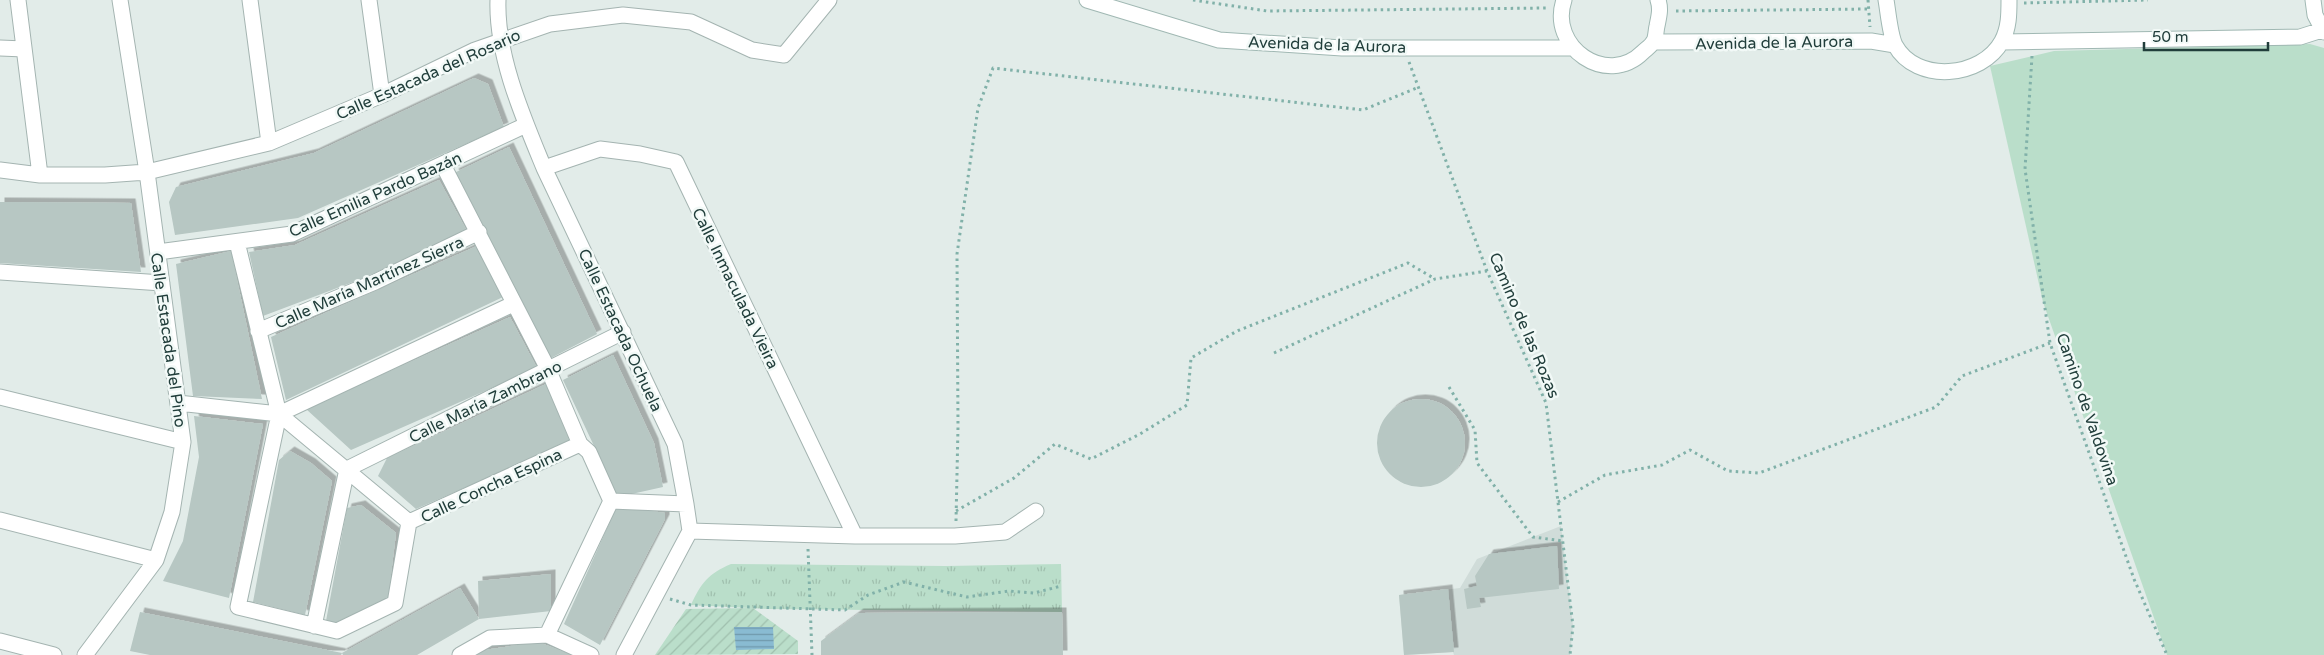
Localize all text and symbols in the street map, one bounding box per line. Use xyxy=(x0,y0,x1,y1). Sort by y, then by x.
scale bar xyxy=(2144,20,2268,52)
street label: Calle Estacada del Rosario xyxy=(333,25,524,125)
text: 50 m xyxy=(2152,28,2189,46)
street label: Avenida de la Aurora xyxy=(1247,32,1406,58)
street label: Avenida de la Aurora xyxy=(1695,32,1853,54)
street label: Calle Emilia Pardo Bazán xyxy=(286,148,465,242)
street label: Calle Inmaculada Vieira xyxy=(687,205,783,372)
street label: Calle María Martínez Sierra xyxy=(272,232,467,334)
street label: Calle Estacada Ochuela xyxy=(574,246,667,415)
street label: Camino de las Rozas xyxy=(1484,250,1564,401)
street label: Calle Estacada del Pino xyxy=(146,251,190,429)
street label: Camino de Valdovina xyxy=(2052,331,2123,488)
street label: Calle María Zambrano xyxy=(406,356,565,448)
street label: Calle Concha Espina xyxy=(418,444,565,527)

